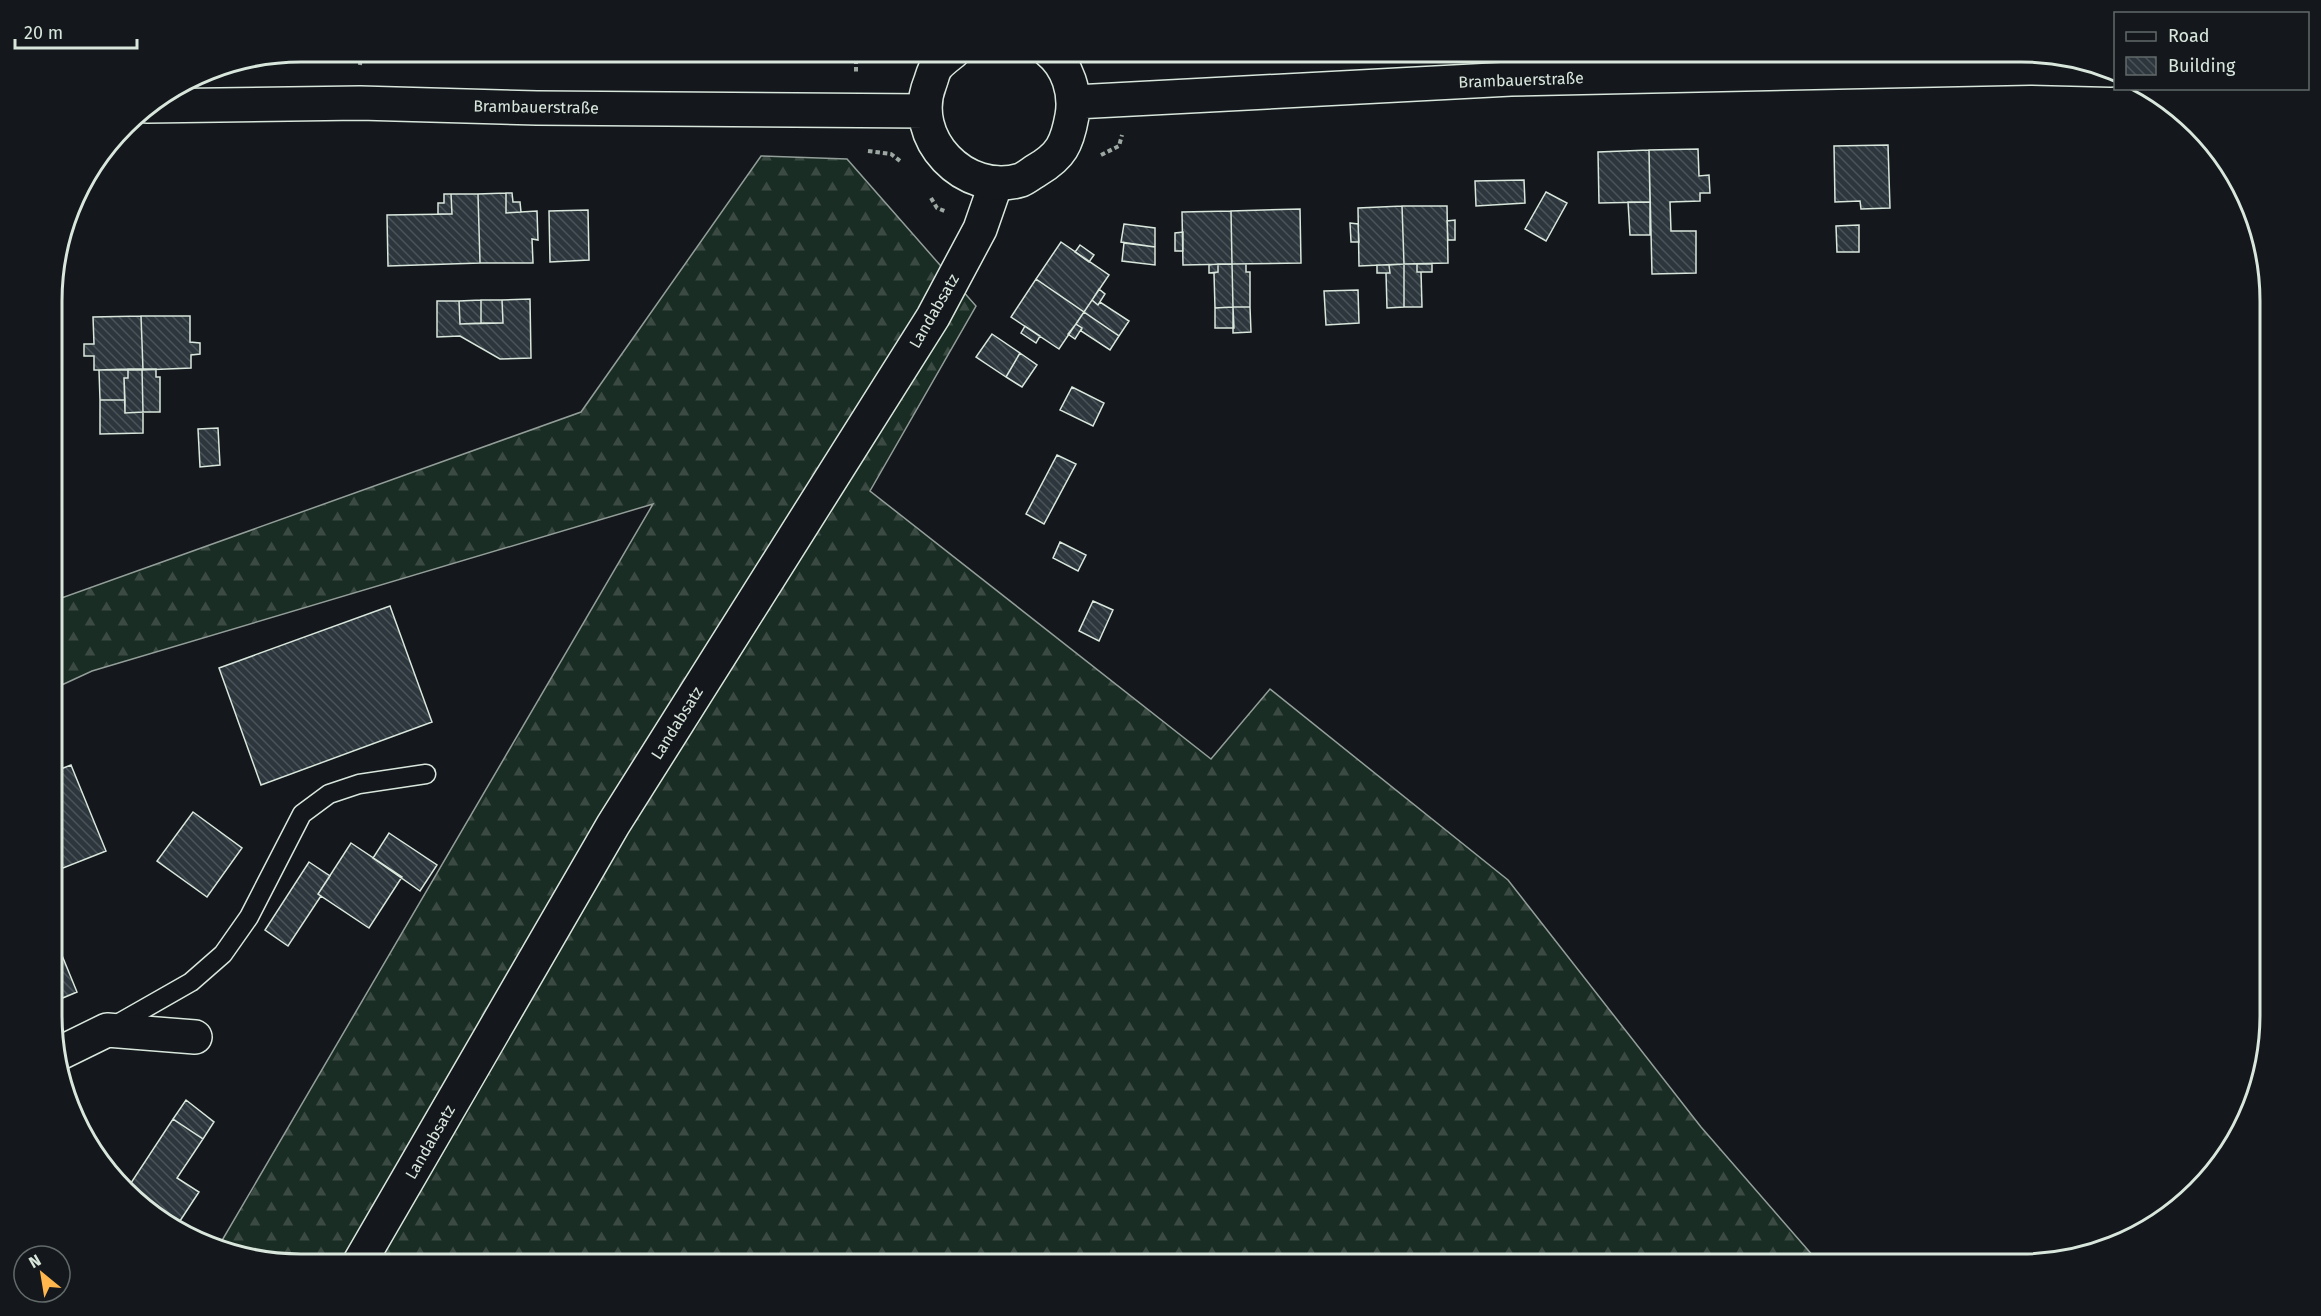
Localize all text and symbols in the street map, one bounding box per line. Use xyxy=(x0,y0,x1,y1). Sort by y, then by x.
scale bar xyxy=(15,12,136,50)
legend xyxy=(2114,12,2309,90)
text: 20 m xyxy=(24,22,63,44)
text: Road xyxy=(2168,25,2210,47)
text: Building xyxy=(2168,55,2236,77)
street label: Brambauerstraße xyxy=(1458,68,1584,92)
street label: Brambauerstraße xyxy=(473,96,599,118)
street label: Landabsatz xyxy=(905,271,963,351)
street label: Landabsatz xyxy=(647,683,707,763)
street label: Landabsatz xyxy=(401,1102,459,1182)
north arrow xyxy=(12,1244,72,1304)
text: N xyxy=(25,1251,44,1272)

